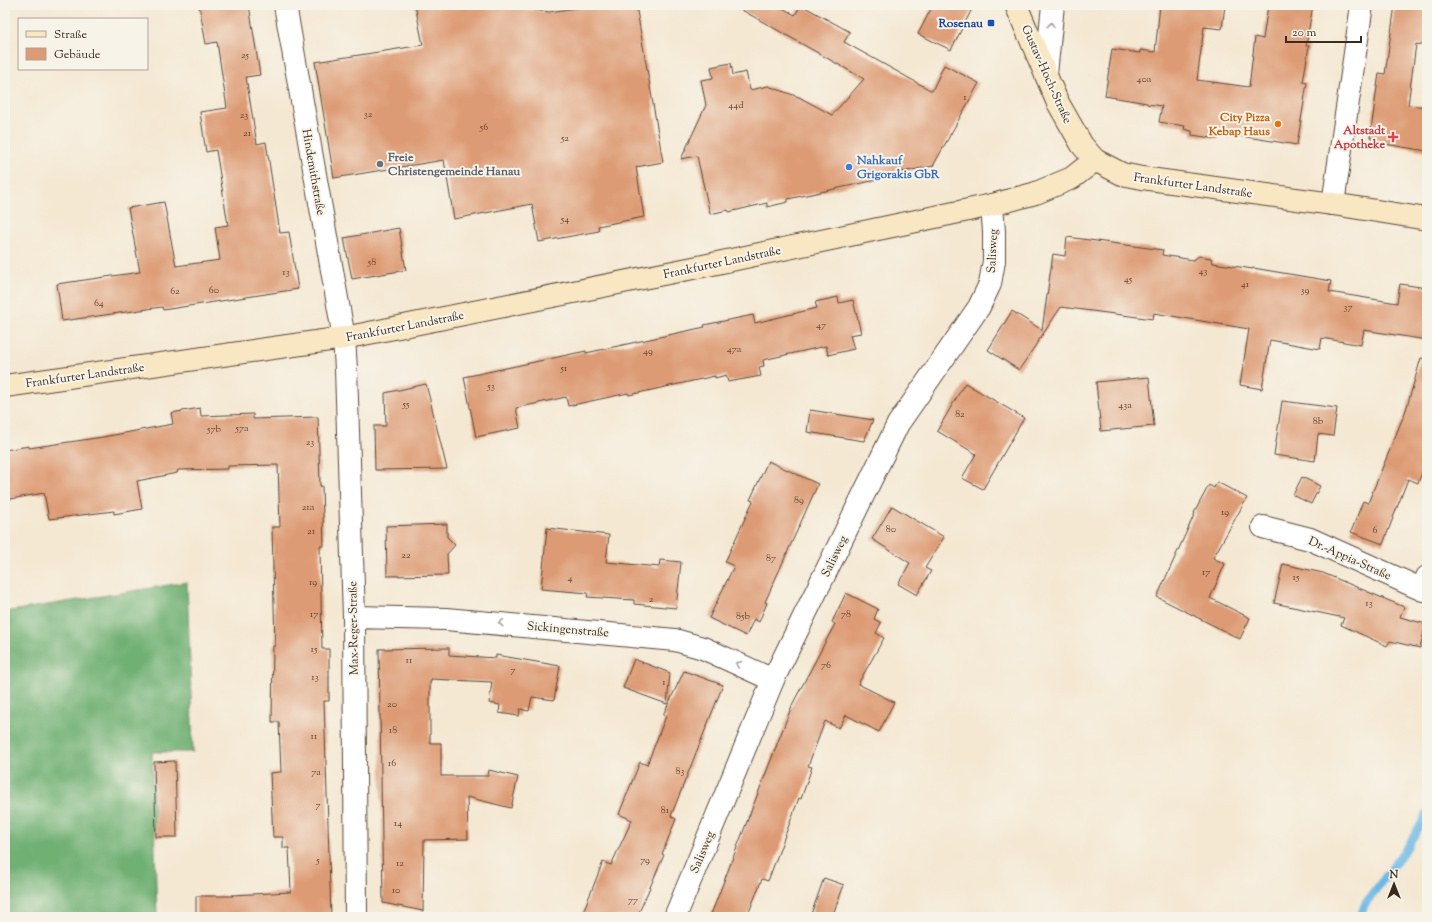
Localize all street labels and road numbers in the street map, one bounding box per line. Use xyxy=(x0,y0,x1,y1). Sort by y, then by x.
street label: Gustav-Hoch-Straße xyxy=(1016,22,1076,127)
street label: Hindemithstraße xyxy=(297,128,330,217)
street label: Frankfurter Landstraße xyxy=(1132,169,1254,203)
street label: Salisweg xyxy=(983,228,1003,274)
street label: Frankfurter Landstraße xyxy=(662,242,783,284)
street label: Frankfurter Landstraße xyxy=(345,307,466,347)
street label: Frankfurter Landstraße xyxy=(25,359,146,393)
street label: Salisweg xyxy=(817,532,853,580)
street label: Dr.-Appia-Straße xyxy=(1305,533,1394,585)
street label: Max-Reger-Straße xyxy=(344,580,364,675)
street label: Sickingenstraße xyxy=(526,617,610,643)
street label: Salisweg xyxy=(686,828,720,876)

